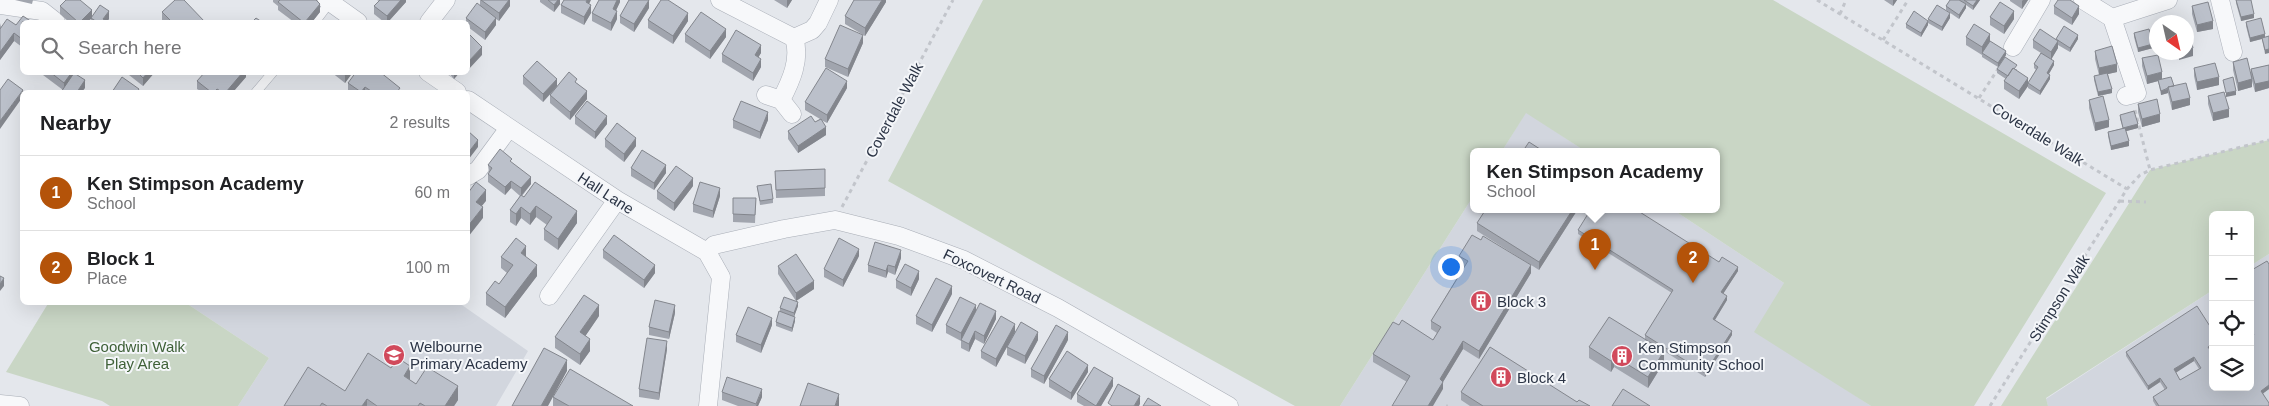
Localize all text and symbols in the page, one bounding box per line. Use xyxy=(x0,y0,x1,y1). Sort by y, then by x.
north arrow xyxy=(2149,15,2194,60)
search box xyxy=(20,20,470,75)
icon: search xyxy=(38,34,66,62)
text: Search here xyxy=(78,37,182,58)
street label: Coverdale Walk xyxy=(862,59,926,160)
street label: Coverdale Walk xyxy=(1989,99,2088,169)
text: Nearby xyxy=(40,111,111,134)
text: 2 results xyxy=(390,114,450,131)
popup xyxy=(1470,148,1720,213)
text: Ken Stimpson Academy xyxy=(1487,161,1703,182)
street label: Hall Lane xyxy=(575,169,637,217)
text: Ken Stimpson Academy xyxy=(87,173,304,194)
text: School xyxy=(1487,183,1536,200)
text: 1 xyxy=(52,184,60,201)
text: 60 m xyxy=(414,184,450,201)
text: School xyxy=(87,195,136,212)
map controls xyxy=(2209,211,2254,391)
button: + xyxy=(2209,211,2254,256)
pin: 1 xyxy=(1579,229,1611,270)
pin: 2 xyxy=(1677,242,1709,283)
street label: Foxcovert Road xyxy=(941,245,1043,307)
text: Block 1 xyxy=(87,248,155,269)
street label: Stimpson Walk xyxy=(2025,251,2093,345)
your location xyxy=(1438,254,1464,280)
button: − xyxy=(2209,256,2254,301)
text: 2 xyxy=(52,259,60,276)
text: 100 m xyxy=(406,259,450,276)
text: Place xyxy=(87,270,127,287)
building icon: Block 3 xyxy=(1469,289,1493,313)
place label: Block 3 xyxy=(1497,293,1546,310)
button: locate xyxy=(2209,301,2254,346)
park label: Goodwin Walk Play Area xyxy=(89,338,186,372)
place label: Welbourne Primary Academy xyxy=(410,338,528,372)
place label: Ken Stimpson Community School xyxy=(1638,339,1764,373)
school or university icon: Welbourne Primary Academy xyxy=(382,343,406,367)
building icon: Ken Stimpson Community School xyxy=(1610,344,1634,368)
button: layers xyxy=(2209,346,2254,391)
building icon: Block 4 xyxy=(1489,365,1513,389)
place label: Block 4 xyxy=(1517,369,1566,386)

